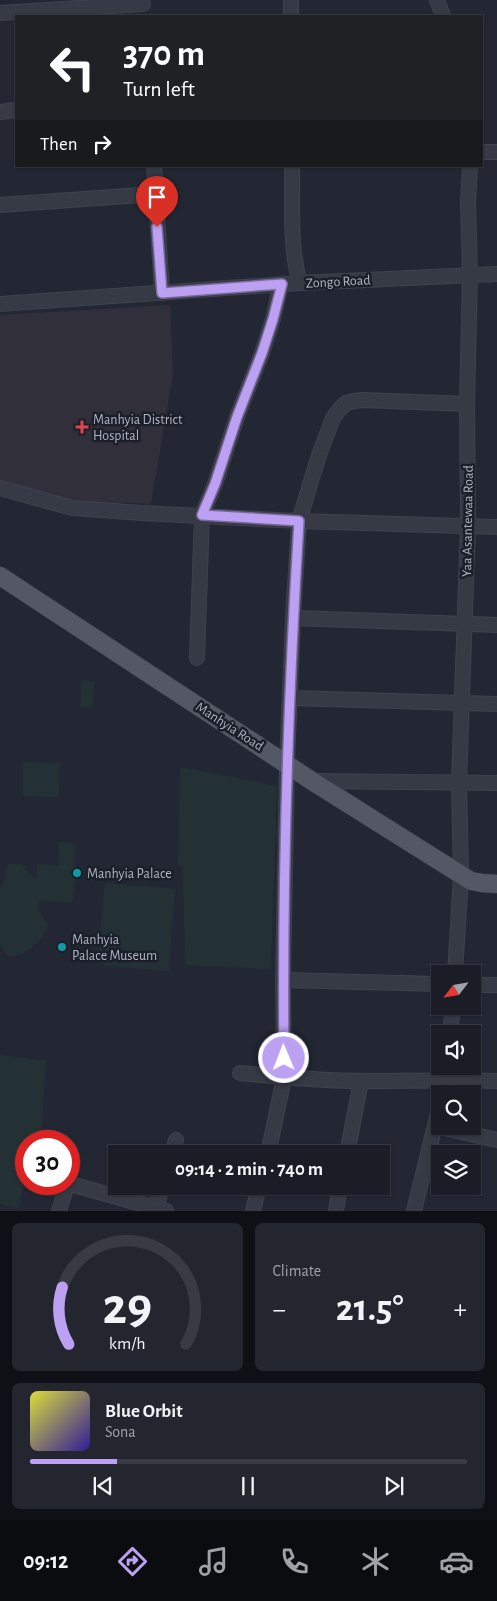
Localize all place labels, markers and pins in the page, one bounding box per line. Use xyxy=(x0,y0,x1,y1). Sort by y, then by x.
pin xyxy=(136,176,178,227)
place label: Manhyia District Hospital xyxy=(93,413,183,443)
marker: Manhyia District Hospital xyxy=(75,420,89,434)
marker: Manhyia Palace xyxy=(71,867,83,879)
place label: Manhyia Palace xyxy=(87,867,172,881)
place label: Manhyia Palace Museum xyxy=(72,933,157,963)
marker: Manhyia Palace Museum xyxy=(56,941,68,953)

